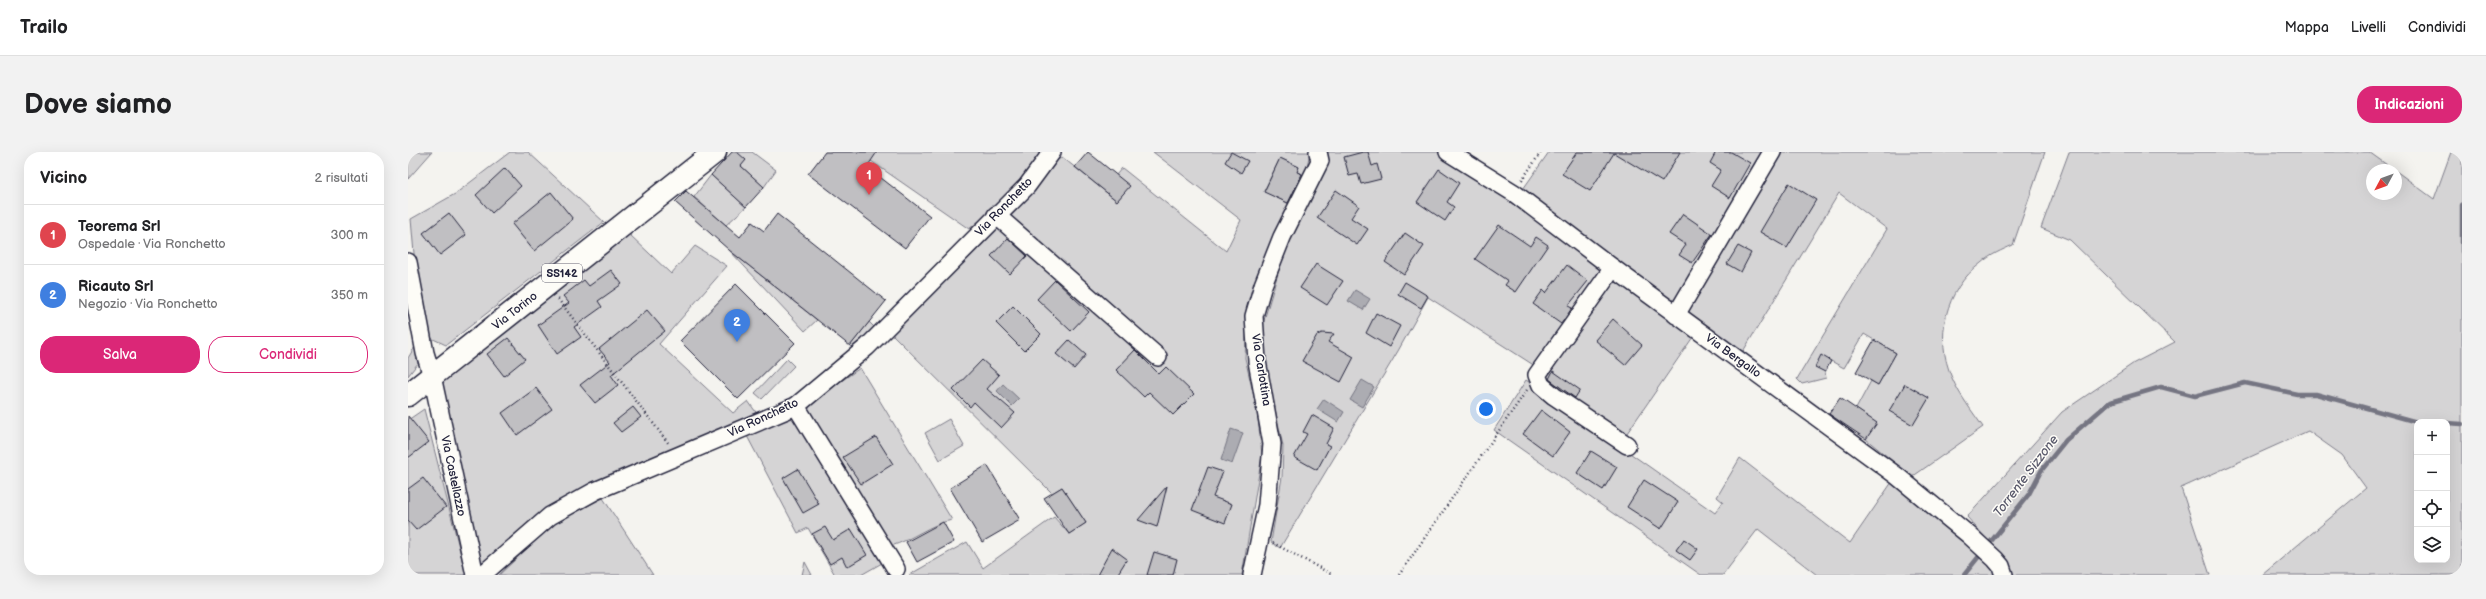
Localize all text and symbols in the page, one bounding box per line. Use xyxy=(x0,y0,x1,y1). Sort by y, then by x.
text: Trailo xyxy=(20,16,68,39)
text: Mappa xyxy=(2285,19,2329,36)
text: Livelli xyxy=(2351,19,2386,36)
text: Condividi xyxy=(2408,19,2466,36)
button: Indicazioni xyxy=(2357,86,2462,123)
text: Dove siamo xyxy=(24,88,172,121)
pin: 1 xyxy=(856,162,882,195)
north arrow xyxy=(2366,164,2402,200)
text: Vicino xyxy=(40,168,87,188)
text: 2 risultati xyxy=(315,170,368,186)
street label: Via Ronchetto xyxy=(972,174,1036,240)
text: Teorema Srl xyxy=(78,217,161,236)
text: 1 xyxy=(50,227,56,243)
text: 300 m xyxy=(330,227,368,243)
text: Ospedale · Via Ronchetto xyxy=(78,236,226,252)
road number: SS142 xyxy=(542,264,582,282)
text: Ricauto Srl xyxy=(78,277,153,296)
text: 2 xyxy=(49,287,57,303)
text: 350 m xyxy=(331,287,368,303)
street label: Via Torino xyxy=(489,289,541,333)
text: Negozio · Via Ronchetto xyxy=(78,296,218,312)
pin: 2 xyxy=(724,309,750,342)
street label: Via Bergallo xyxy=(1702,331,1764,381)
street label: Via Carlottina xyxy=(1248,333,1274,407)
button: Salva xyxy=(40,336,200,373)
button: Condividi xyxy=(208,336,368,373)
street label: Via Ronchetto xyxy=(725,395,801,441)
your location xyxy=(1476,399,1496,419)
map controls xyxy=(2414,419,2450,563)
button: + xyxy=(2414,419,2450,455)
water label: Torrente Sizzone xyxy=(1990,432,2062,520)
street label: Via Castellazzo xyxy=(437,434,469,518)
button: − xyxy=(2414,455,2450,491)
button: locate xyxy=(2414,491,2450,527)
button: layers xyxy=(2414,527,2450,563)

